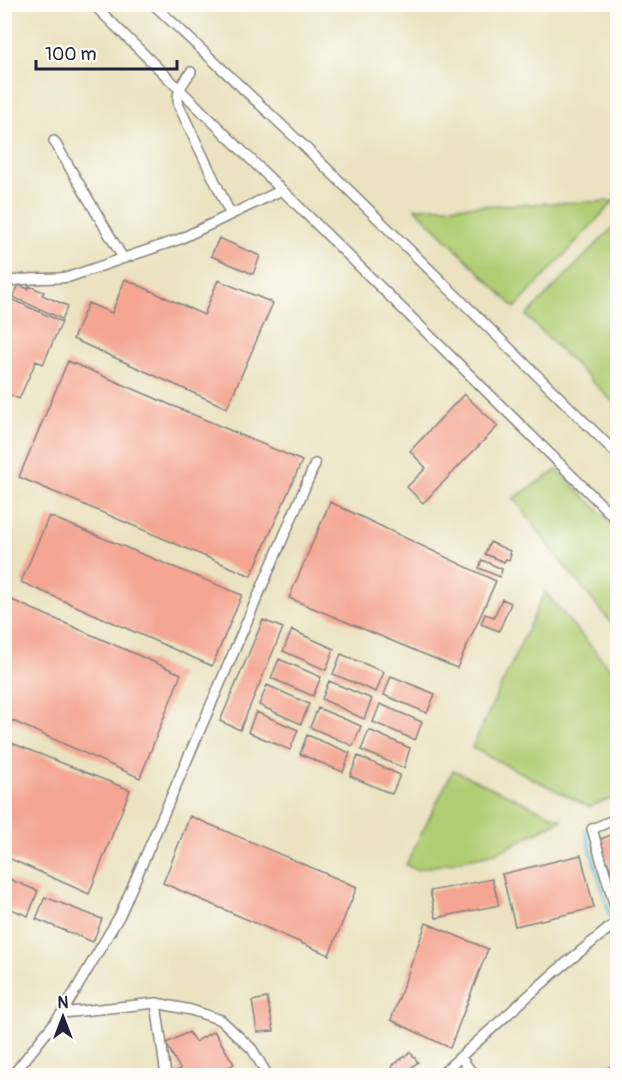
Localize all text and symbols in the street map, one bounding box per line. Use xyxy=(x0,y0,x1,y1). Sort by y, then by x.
scale bar xyxy=(36,33,177,71)
text: 100 m xyxy=(45,43,97,66)
north arrow xyxy=(33,987,93,1047)
text: N xyxy=(58,993,69,1013)

